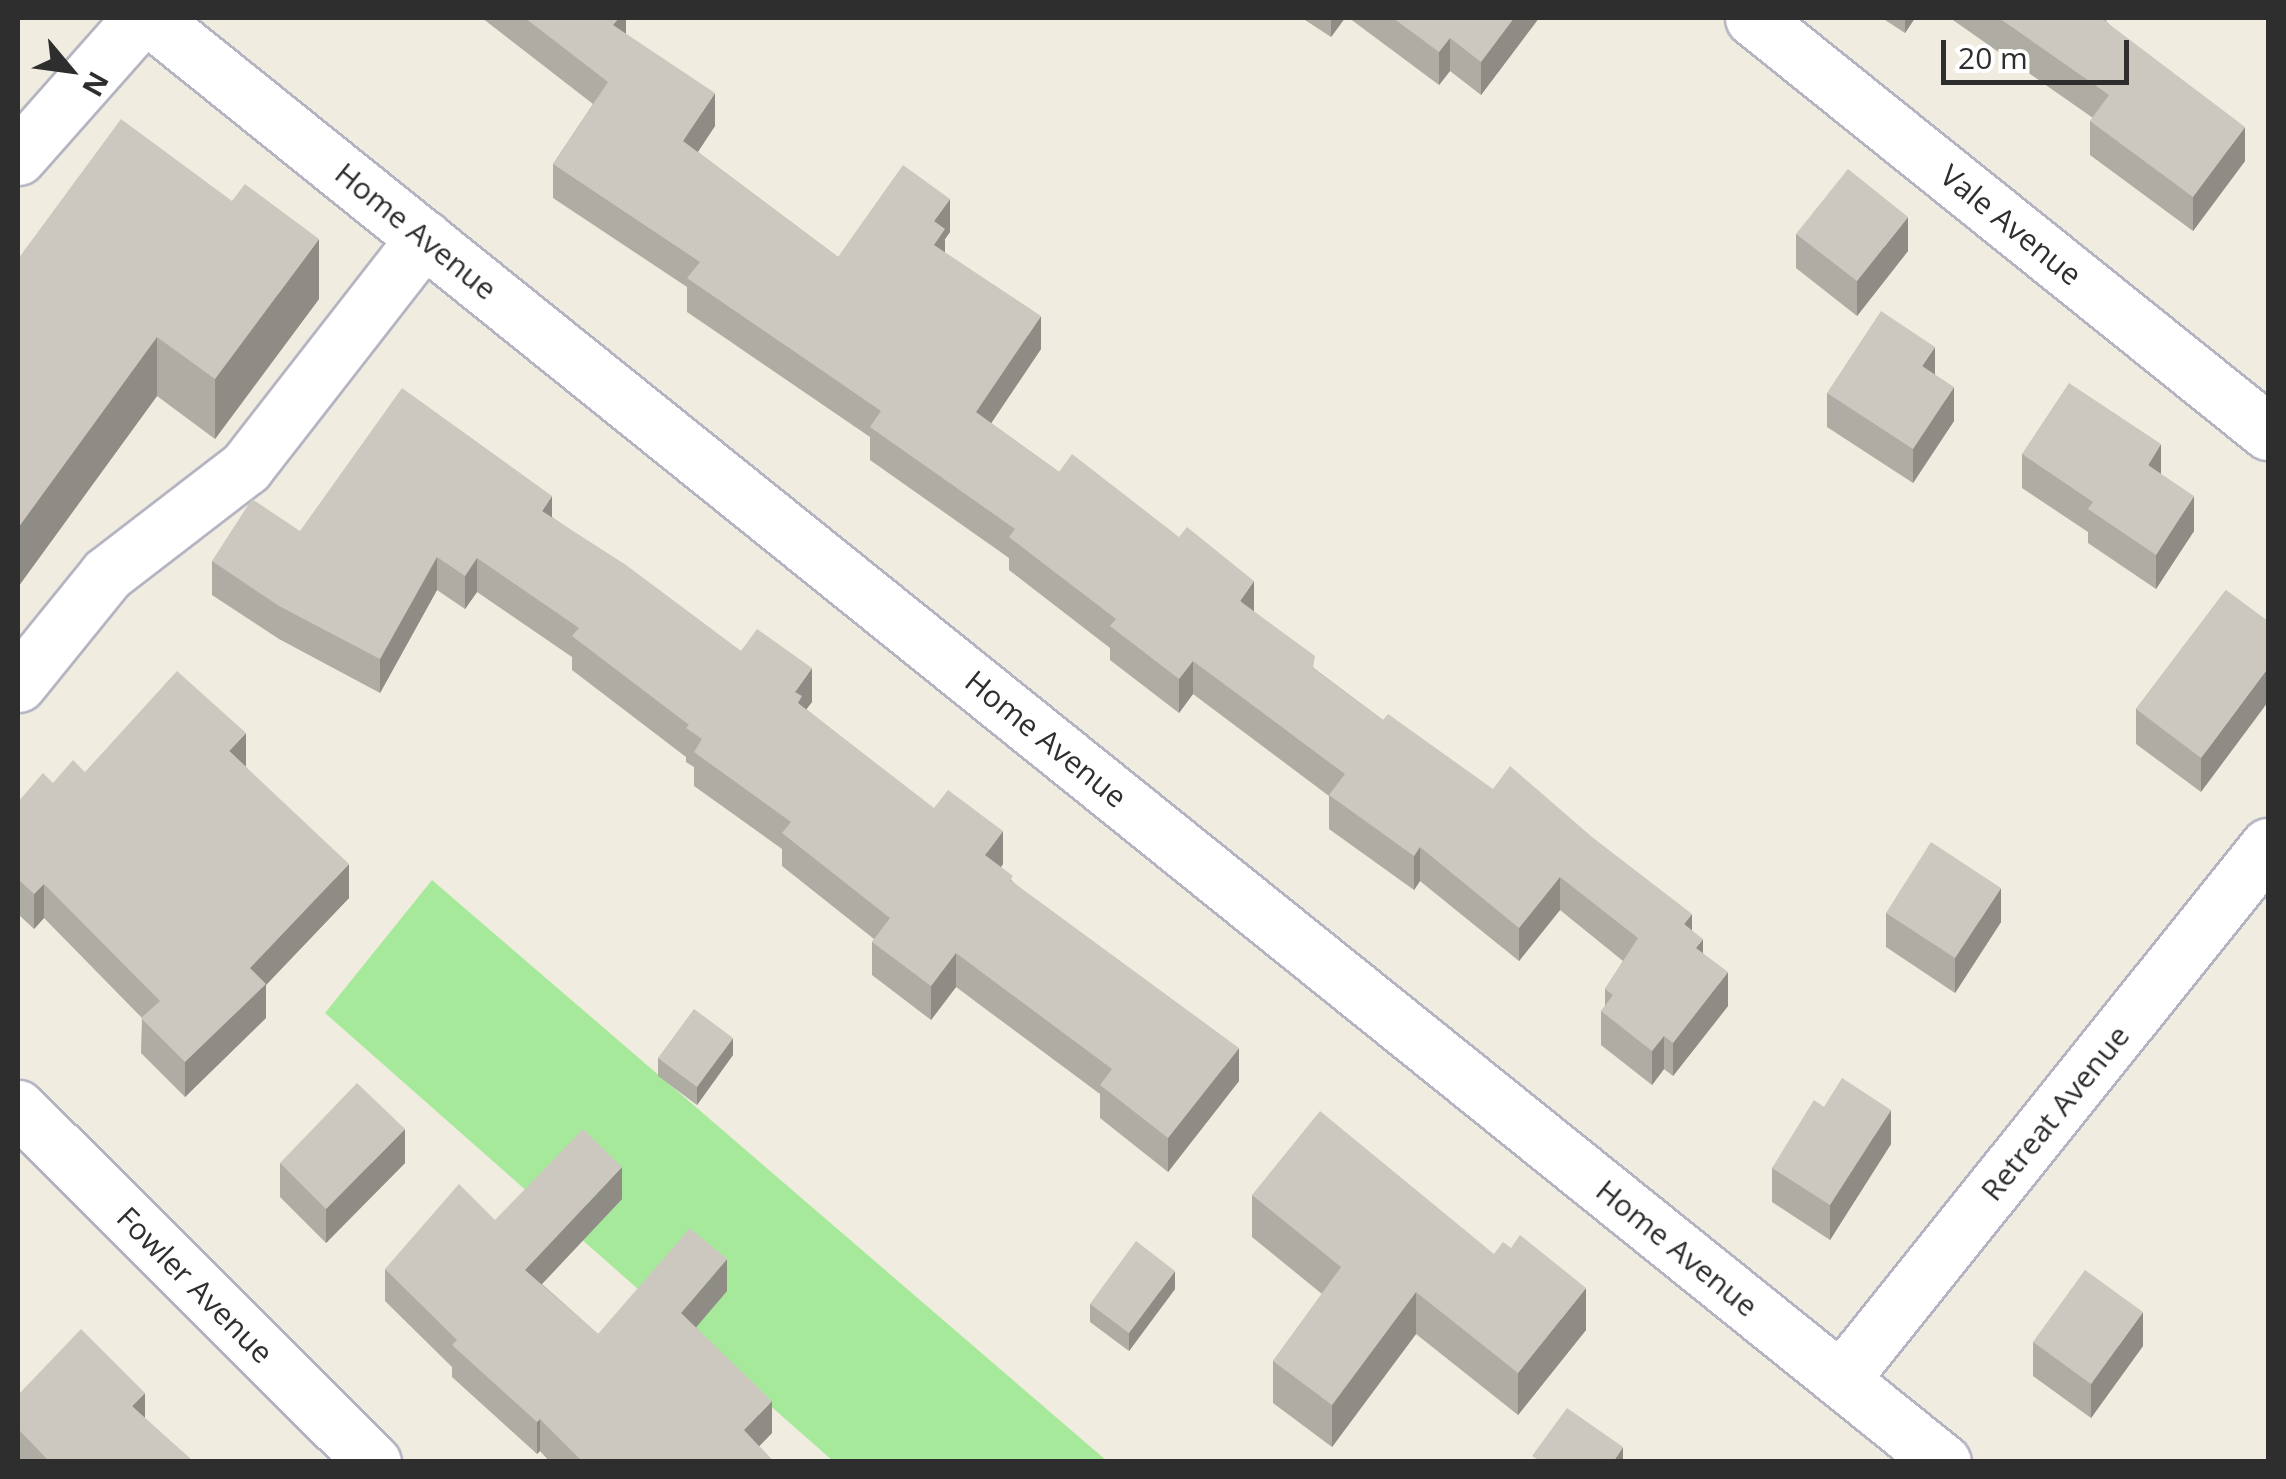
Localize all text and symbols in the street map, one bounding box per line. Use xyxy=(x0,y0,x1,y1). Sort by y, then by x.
north arrow xyxy=(20,20,120,120)
scale bar xyxy=(1946,20,2134,82)
text: 20 m xyxy=(1958,37,2028,78)
text: N xyxy=(74,65,118,104)
street label: Home Avenue xyxy=(328,155,504,307)
street label: Vale Avenue xyxy=(1933,157,2089,293)
street label: Home Avenue xyxy=(958,663,1134,815)
street label: Retreat Avenue xyxy=(1973,1018,2137,1208)
street label: Home Avenue xyxy=(1589,1172,1765,1324)
street label: Fowler Avenue xyxy=(110,1200,280,1370)

